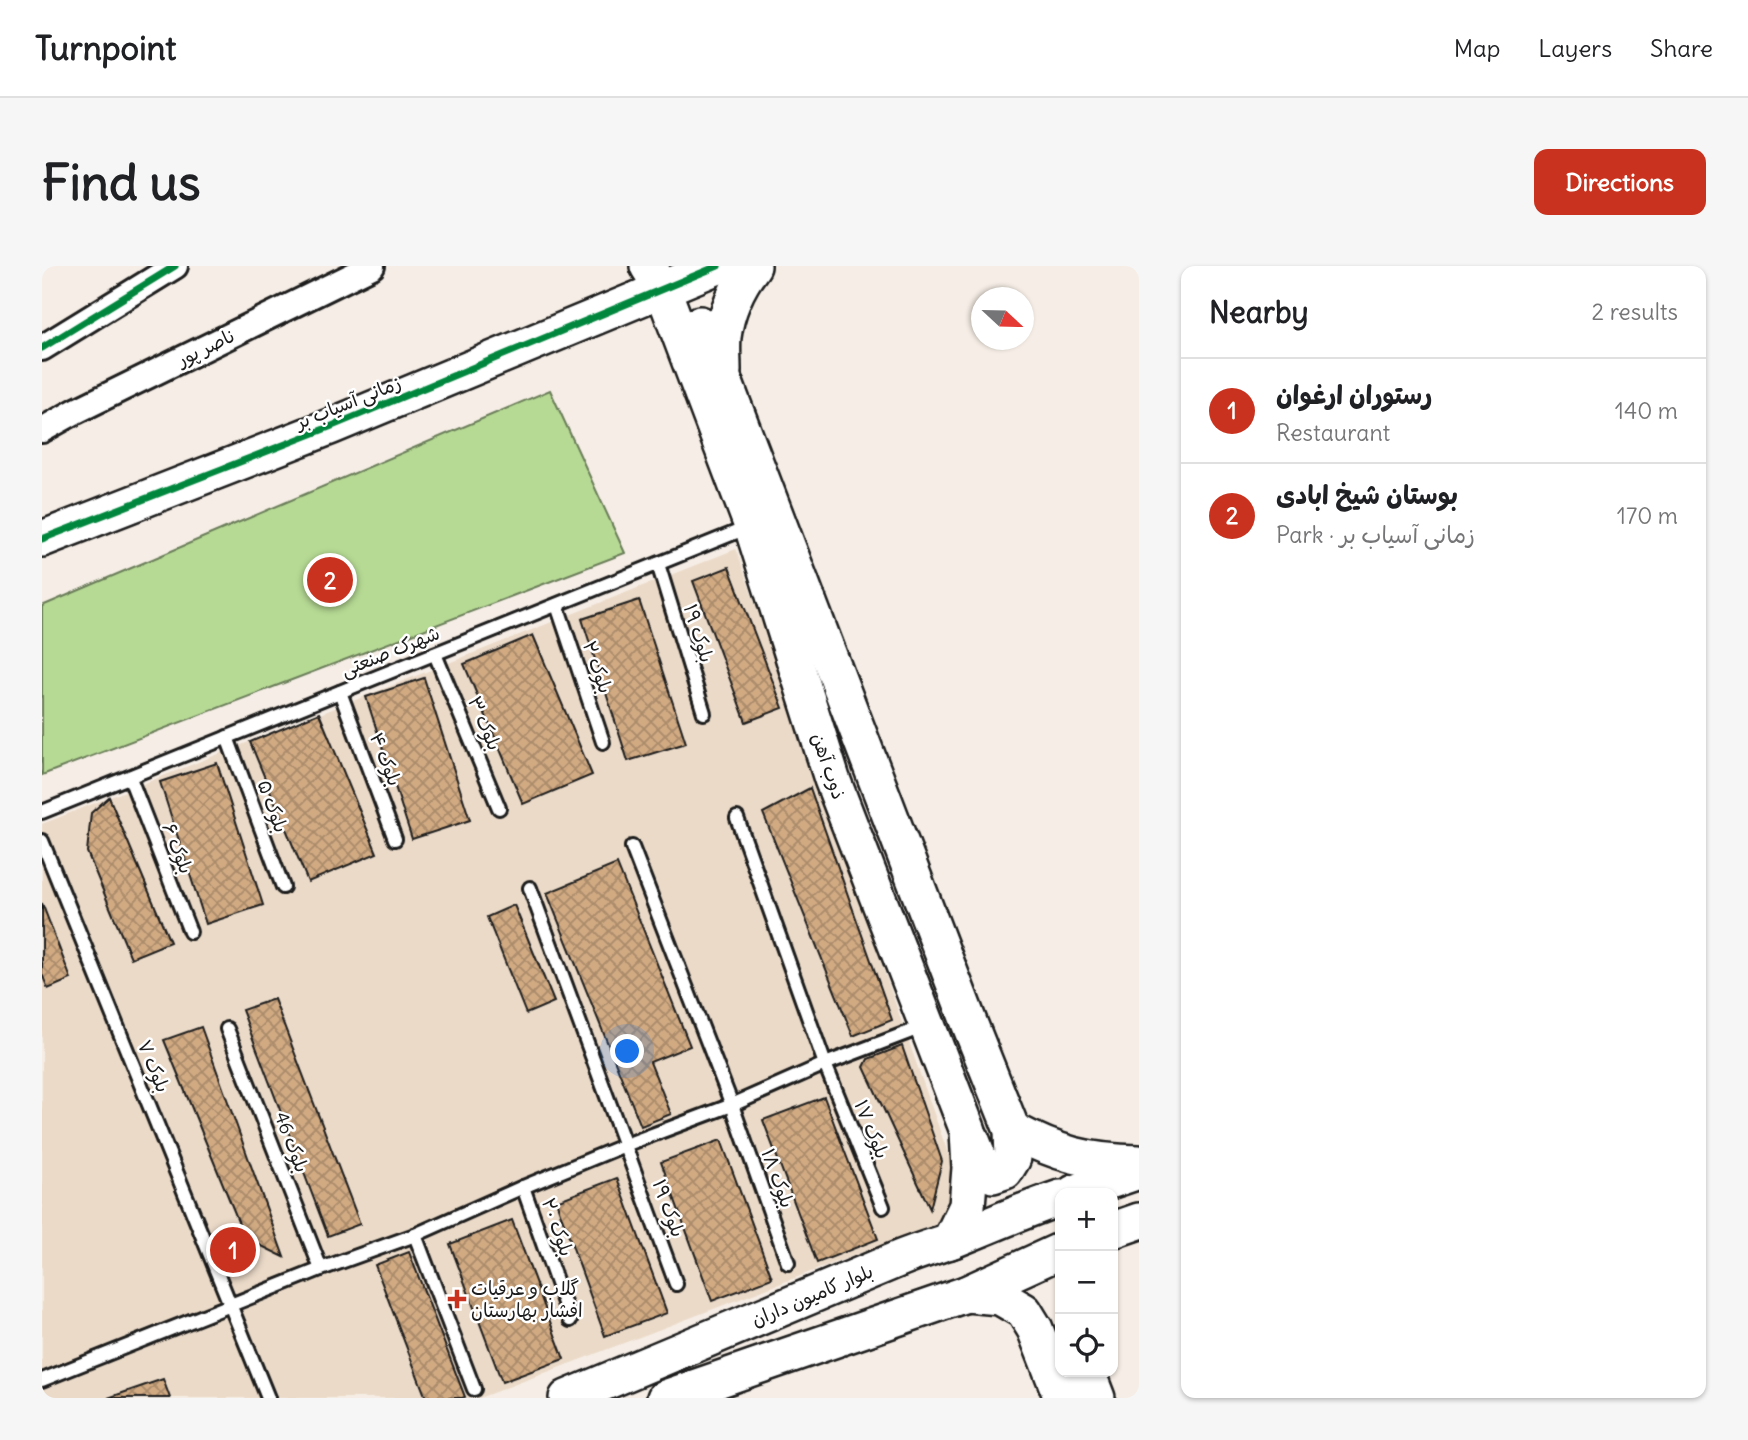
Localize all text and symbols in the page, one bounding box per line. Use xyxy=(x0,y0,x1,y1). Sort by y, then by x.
text: Turnpoint xyxy=(35,27,176,69)
text: Map xyxy=(1454,33,1500,63)
text: Layers xyxy=(1538,33,1612,63)
text: Share xyxy=(1650,33,1713,63)
button: Directions xyxy=(1534,149,1706,215)
text: Find us xyxy=(42,152,200,213)
north arrow xyxy=(971,287,1034,350)
text: Nearby xyxy=(1209,293,1309,331)
text: 2 results xyxy=(1592,297,1678,326)
street label: ناصر پور xyxy=(171,323,239,373)
street label: زمانی آسیاب بر xyxy=(290,370,405,436)
text: رستوران ارغوان xyxy=(1276,378,1432,411)
text: 1 xyxy=(1227,396,1237,425)
text: 140 m xyxy=(1615,396,1678,425)
text: Restaurant xyxy=(1276,418,1390,447)
text: بوستان شیخ ابادی xyxy=(1276,478,1458,511)
text: 2 xyxy=(1226,501,1238,530)
text: 170 m xyxy=(1617,501,1678,530)
text: Park · زمانی آسیاب بر xyxy=(1276,520,1475,549)
pin: 2 xyxy=(307,554,353,606)
street label: بلوک ۱۹ xyxy=(678,601,719,665)
street label: شهرک صنعتی xyxy=(337,620,443,683)
street label: بلوک ۲ xyxy=(577,638,618,697)
street label: بلوک ۳ xyxy=(462,692,507,754)
street label: بلوک ۴ xyxy=(364,729,407,789)
street label: ذوب آهن xyxy=(806,730,852,802)
street label: بلوک ۵ xyxy=(252,776,294,836)
street label: بلوک ۶ xyxy=(156,819,199,877)
your location xyxy=(610,1034,644,1068)
street label: بلوک ۷ xyxy=(132,1036,175,1096)
street label: بلوک ۱۷ xyxy=(848,1096,895,1162)
street label: بلوک 46 xyxy=(269,1108,314,1176)
street label: بلوک ۱۸ xyxy=(755,1145,800,1211)
street label: بلوک ۱۹ xyxy=(647,1176,691,1241)
map controls xyxy=(1055,1188,1118,1377)
button: + xyxy=(1055,1188,1118,1251)
street label: بلوک ۲۰ xyxy=(536,1195,579,1260)
pin: 1 xyxy=(210,1224,256,1276)
button: − xyxy=(1055,1251,1118,1314)
street label: بلوار کامیون داران xyxy=(748,1259,876,1331)
place label: گلاب و عرقیات افشار بهارستان xyxy=(471,1276,583,1322)
marker: گلاب و عرقیات افشار بهارستان xyxy=(449,1291,465,1307)
button: locate xyxy=(1055,1314,1118,1377)

